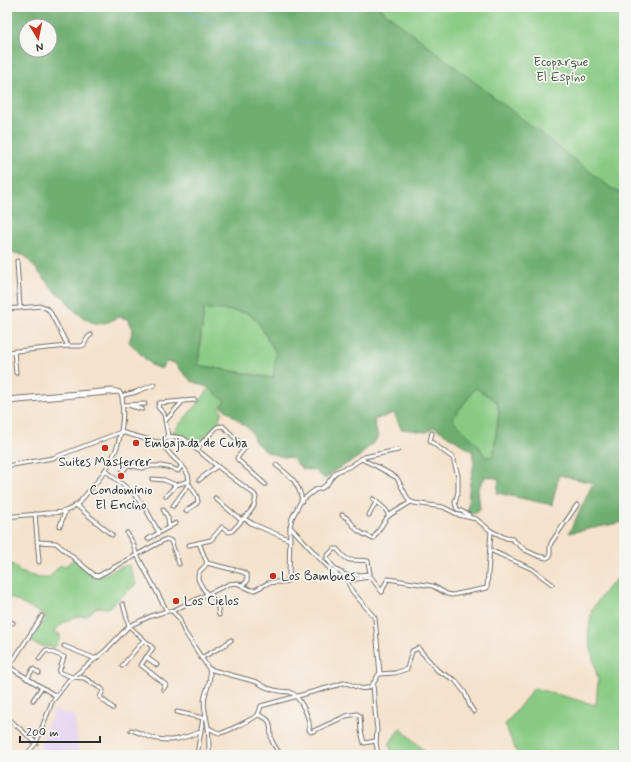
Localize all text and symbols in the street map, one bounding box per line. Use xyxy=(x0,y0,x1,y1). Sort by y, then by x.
north arrow xyxy=(18,18,58,58)
text: N xyxy=(35,39,44,54)
park label: Ecoparque El Espino xyxy=(534,54,589,86)
place label: Embajada de Cuba xyxy=(144,435,248,452)
marker: Embajada de Cuba xyxy=(131,438,141,448)
marker: Suites Masferrer xyxy=(100,443,110,453)
place label: Suites Masferrer xyxy=(59,454,152,471)
marker: Condominio El Encino xyxy=(116,471,126,481)
place label: Condominio El Encino xyxy=(89,482,153,514)
place label: Los Bambues xyxy=(281,568,356,585)
marker: Los Bambues xyxy=(268,571,278,581)
place label: Los Cielos xyxy=(184,593,239,610)
marker: Los Cielos xyxy=(171,596,181,606)
scale bar xyxy=(20,718,100,744)
text: 200 m xyxy=(26,725,59,741)

